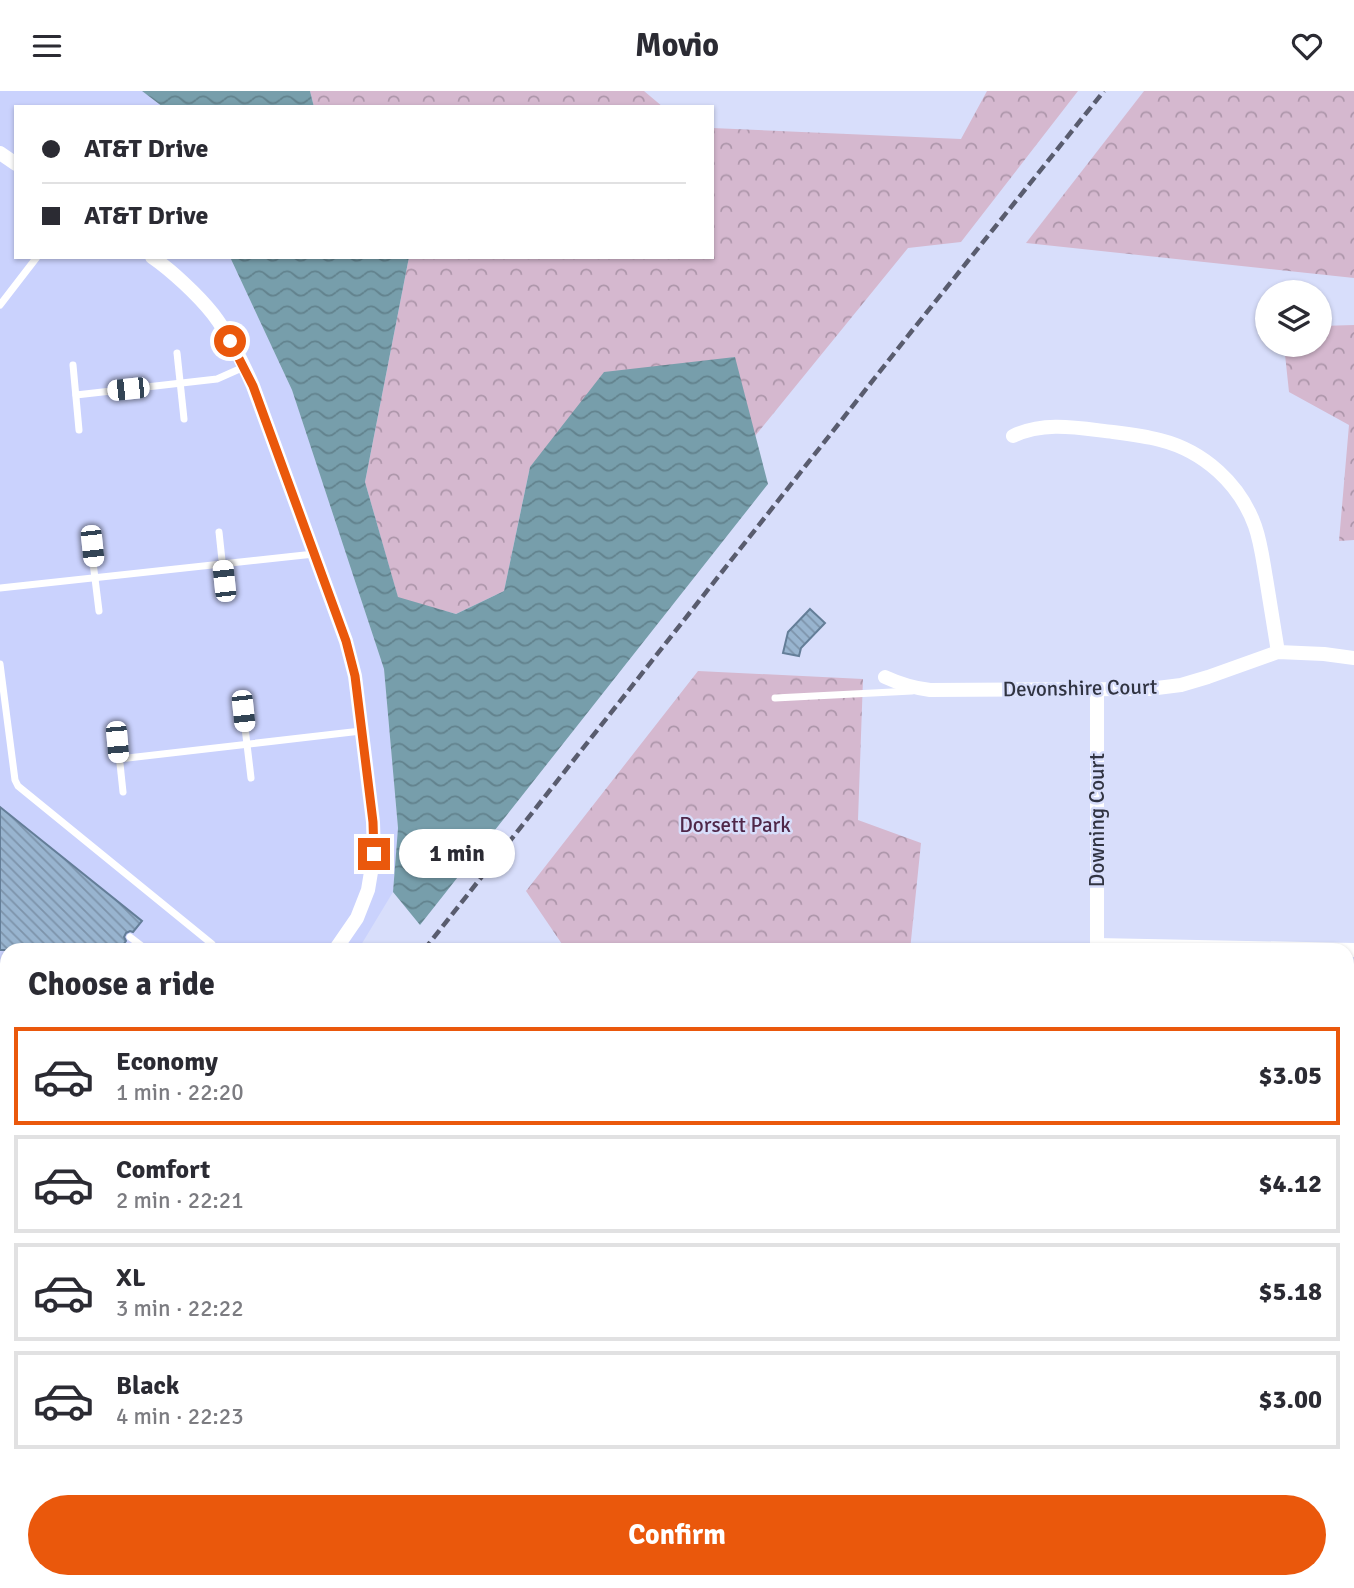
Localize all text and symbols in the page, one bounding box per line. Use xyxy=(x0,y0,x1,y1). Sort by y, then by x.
text: Movio xyxy=(635,26,719,65)
icon: menu xyxy=(28,27,66,65)
icon: heart xyxy=(1288,27,1326,65)
text: AT&T Drive xyxy=(84,133,208,165)
text: AT&T Drive xyxy=(84,200,208,232)
map controls xyxy=(1255,280,1332,357)
button: layers xyxy=(1255,280,1332,357)
route start xyxy=(214,325,246,357)
car xyxy=(107,376,150,402)
car xyxy=(80,524,105,568)
car xyxy=(212,559,237,603)
street label: Devonshire Court xyxy=(1002,674,1158,702)
car xyxy=(231,689,256,733)
car xyxy=(105,720,130,764)
street label: Downing Court xyxy=(1084,753,1110,887)
park label: Dorsett Park xyxy=(679,812,791,838)
callout: 1 min xyxy=(398,829,514,879)
route end xyxy=(358,838,390,870)
text: 1 min xyxy=(429,839,485,868)
text: Choose a ride xyxy=(28,965,215,1004)
icon: car xyxy=(32,1045,95,1108)
text: Economy xyxy=(116,1046,218,1078)
text: $3.05 xyxy=(1258,1060,1322,1092)
text: 1 min · 22:20 xyxy=(116,1078,244,1107)
icon: car xyxy=(32,1153,95,1216)
text: Comfort xyxy=(116,1154,210,1186)
text: $4.12 xyxy=(1258,1168,1322,1200)
text: 2 min · 22:21 xyxy=(116,1186,244,1215)
icon: car xyxy=(32,1261,95,1324)
text: XL xyxy=(116,1262,146,1294)
text: $5.18 xyxy=(1258,1276,1322,1308)
text: 3 min · 22:22 xyxy=(116,1294,244,1323)
icon: car xyxy=(32,1369,95,1432)
text: Black xyxy=(116,1370,179,1402)
text: $3.00 xyxy=(1258,1384,1322,1416)
text: 4 min · 22:23 xyxy=(116,1402,244,1431)
button: Confirm xyxy=(28,1495,1326,1575)

